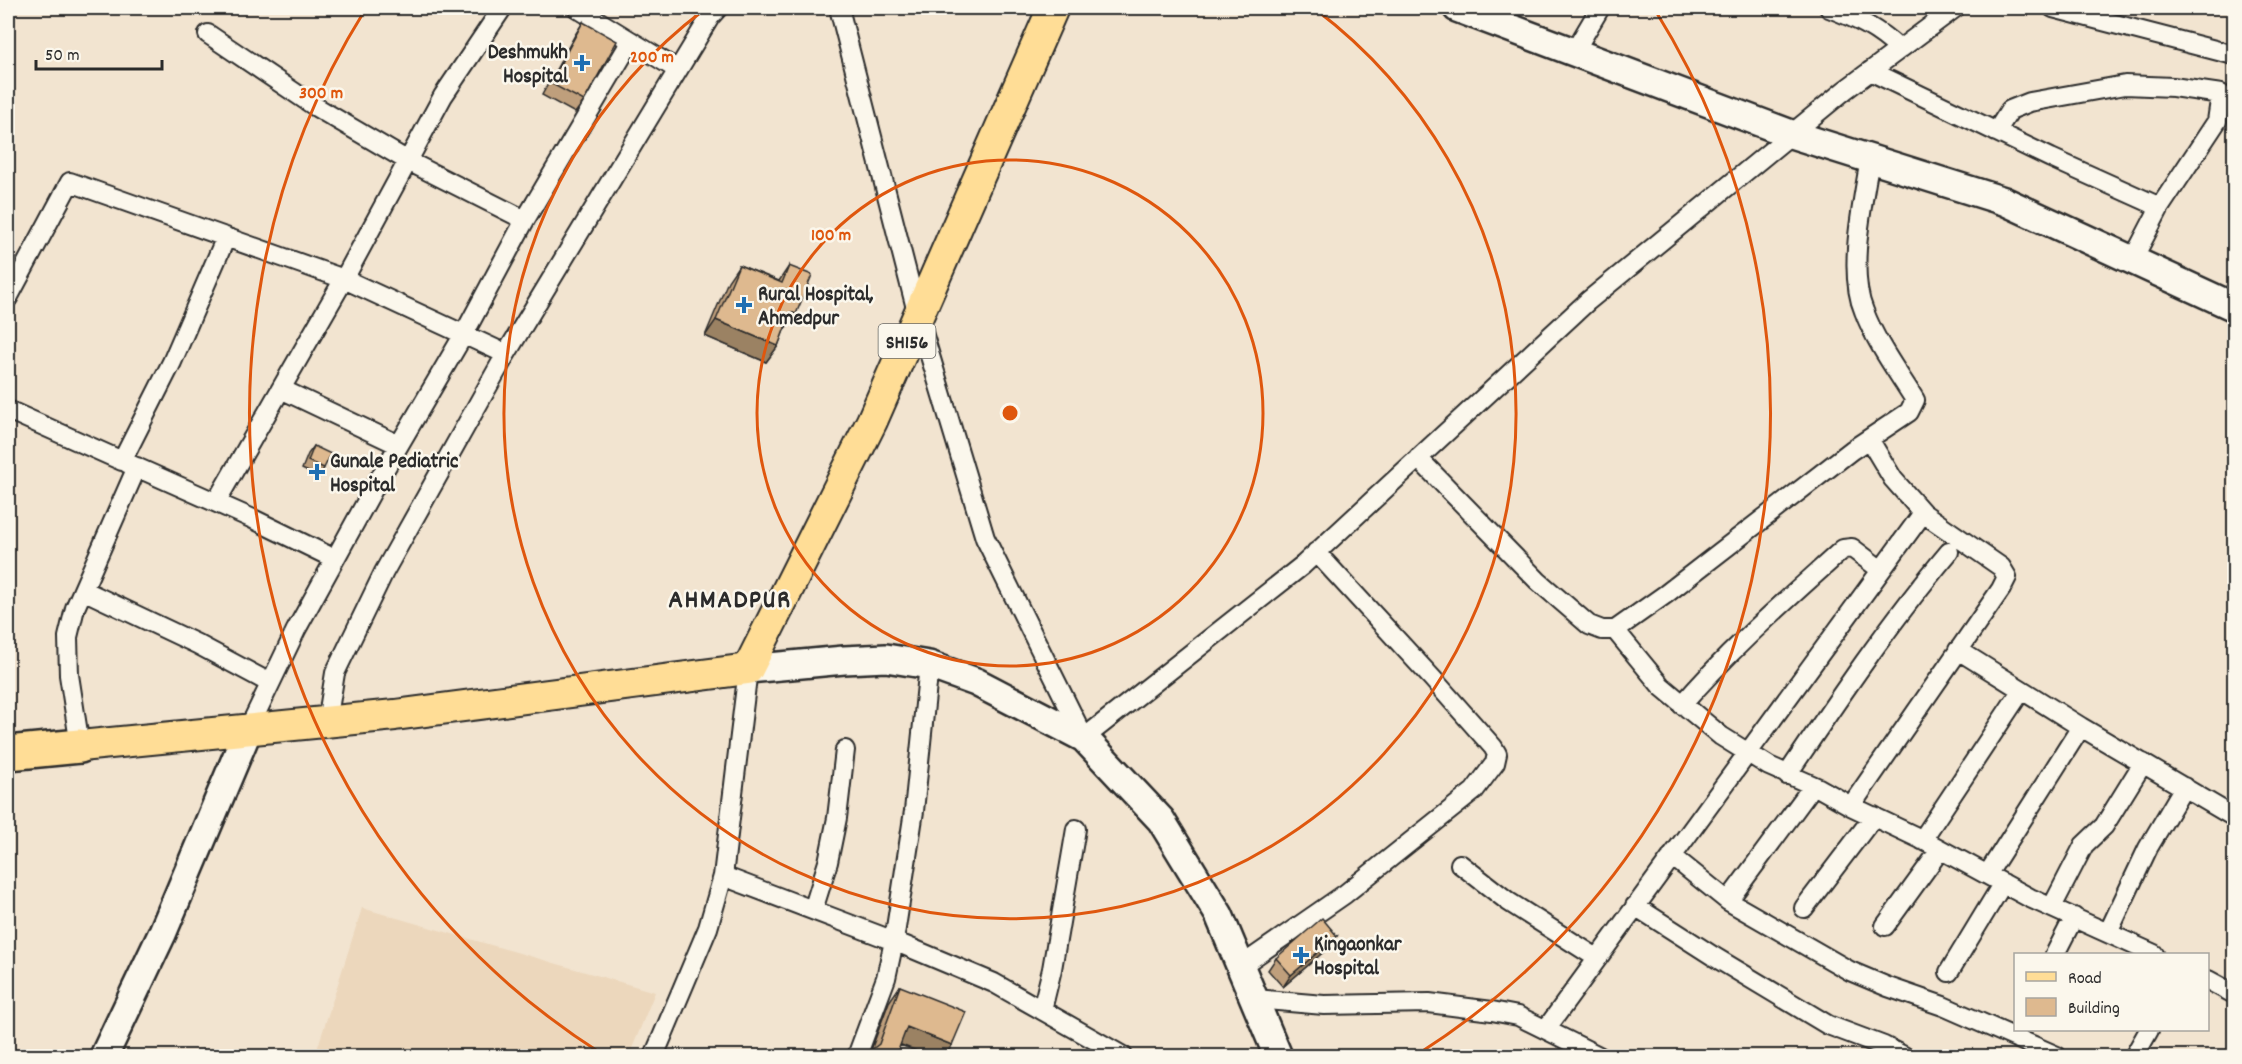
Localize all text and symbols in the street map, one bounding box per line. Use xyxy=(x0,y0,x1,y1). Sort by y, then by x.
scale bar xyxy=(36,33,162,71)
place label: Deshmukh Hospital xyxy=(488,39,569,93)
text: 50 m xyxy=(45,44,80,69)
text: 200 m xyxy=(630,46,674,71)
marker: Deshmukh Hospital xyxy=(573,54,591,72)
text: 300 m xyxy=(299,82,343,107)
text: 100 m xyxy=(811,224,851,249)
place label: Rural Hospital, Ahmedpur xyxy=(758,281,874,335)
marker: Rural Hospital, Ahmedpur xyxy=(735,296,753,314)
road number: SH156 xyxy=(878,324,936,358)
centre of rings xyxy=(1000,403,1020,423)
place label: Gunale Pediatric Hospital xyxy=(330,448,459,502)
marker: Gunale Pediatric Hospital xyxy=(308,463,326,481)
district label: AHMADPUR xyxy=(668,582,792,621)
place label: Kingaonkar Hospital xyxy=(1314,931,1403,985)
marker: Kingaonkar Hospital xyxy=(1292,946,1310,964)
legend xyxy=(2014,953,2209,1031)
text: Road xyxy=(2068,967,2102,992)
text: Building xyxy=(2068,997,2120,1022)

